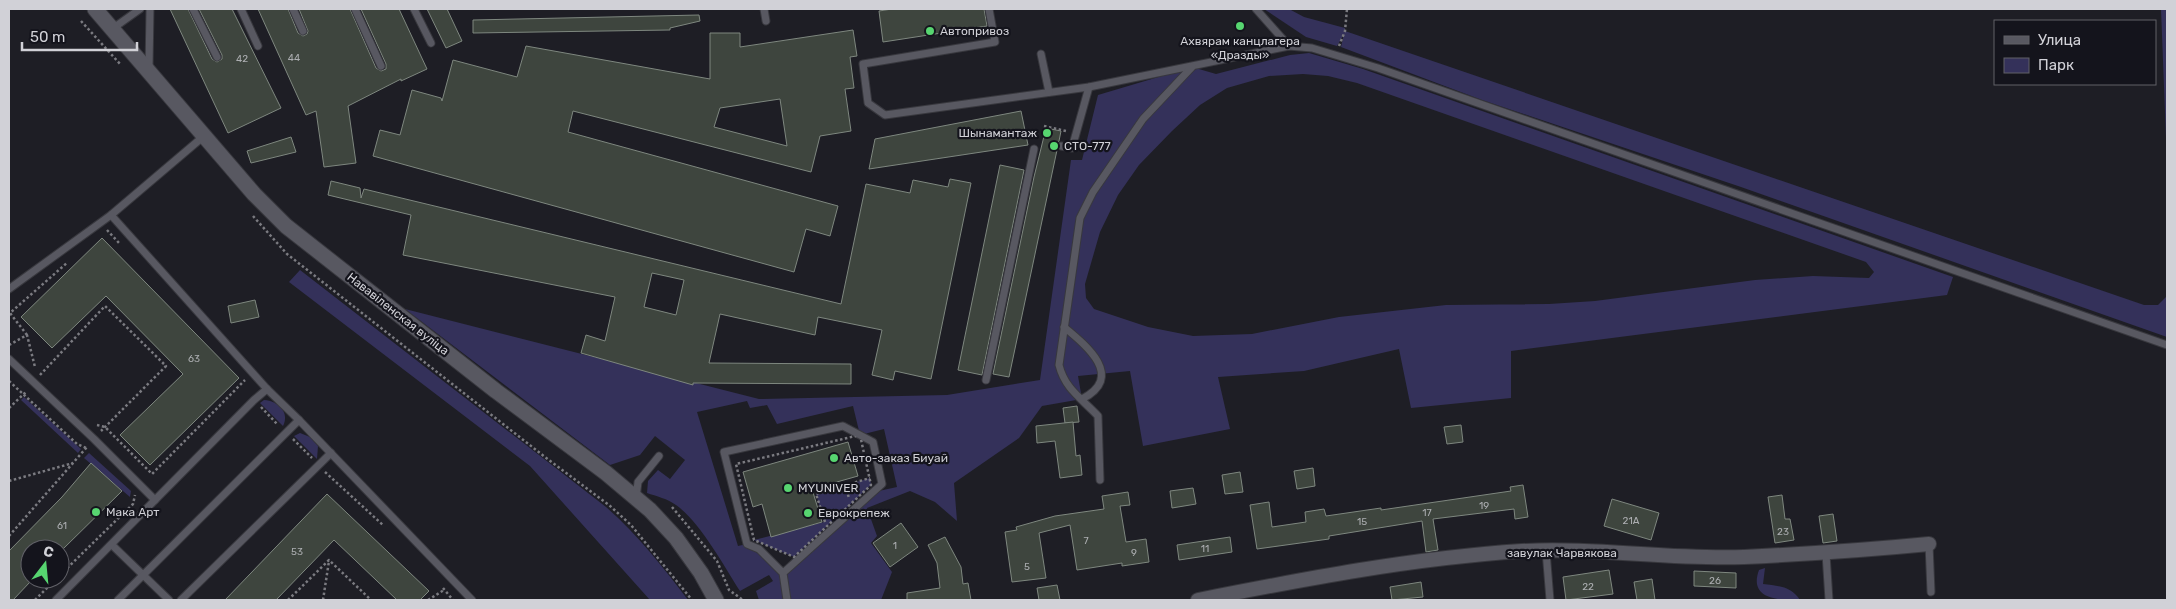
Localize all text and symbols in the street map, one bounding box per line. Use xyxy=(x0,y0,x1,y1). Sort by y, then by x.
scale bar xyxy=(22,20,138,52)
marker: Ахвярам канцлагера «Дразды» xyxy=(1234,20,1246,32)
legend xyxy=(1994,20,2156,85)
place label: Автопривоз xyxy=(940,24,1009,38)
marker: Автопривоз xyxy=(924,25,936,37)
text: 50 m xyxy=(30,28,65,46)
text: Улица xyxy=(2038,31,2081,49)
place label: Ахвярам канцлагера «Дразды» xyxy=(1180,34,1300,62)
house number: 44 xyxy=(288,52,300,64)
house number: 42 xyxy=(236,53,248,65)
text: Парк xyxy=(2038,56,2074,74)
place label: Шынамантаж xyxy=(959,126,1037,140)
marker: Шынамантаж xyxy=(1041,127,1053,139)
place label: СТО-777 xyxy=(1064,139,1111,153)
marker: СТО-777 xyxy=(1048,140,1060,152)
street label: Нававіленская вуліца xyxy=(344,270,452,358)
house number: 63 xyxy=(188,353,200,365)
place label: Авто-заказ Биуай xyxy=(844,451,948,465)
marker: Авто-заказ Биуай xyxy=(828,452,840,464)
place label: MYUNIVER xyxy=(798,481,858,495)
marker: MYUNIVER xyxy=(782,482,794,494)
house number: 19 xyxy=(1479,500,1489,512)
place label: Мака Арт xyxy=(106,505,160,519)
marker: Мака Арт xyxy=(90,506,102,518)
place label: Еврокрепеж xyxy=(818,506,890,520)
marker: Еврокрепеж xyxy=(802,507,814,519)
house number: 17 xyxy=(1422,507,1432,519)
house number: 21А xyxy=(1623,515,1640,527)
house number: 15 xyxy=(1357,516,1367,528)
house number: 61 xyxy=(57,520,67,532)
house number: 23 xyxy=(1777,526,1789,538)
house number: 7 xyxy=(1083,535,1089,547)
north arrow xyxy=(20,539,70,589)
house number: 1 xyxy=(893,540,897,552)
text: С xyxy=(41,542,56,562)
house number: 11 xyxy=(1201,543,1209,555)
house number: 53 xyxy=(291,546,303,558)
street label: завулак Чарвякова xyxy=(1507,546,1617,560)
house number: 9 xyxy=(1131,547,1137,559)
house number: 5 xyxy=(1024,561,1030,573)
house number: 26 xyxy=(1709,575,1721,587)
house number: 22 xyxy=(1582,581,1594,593)

